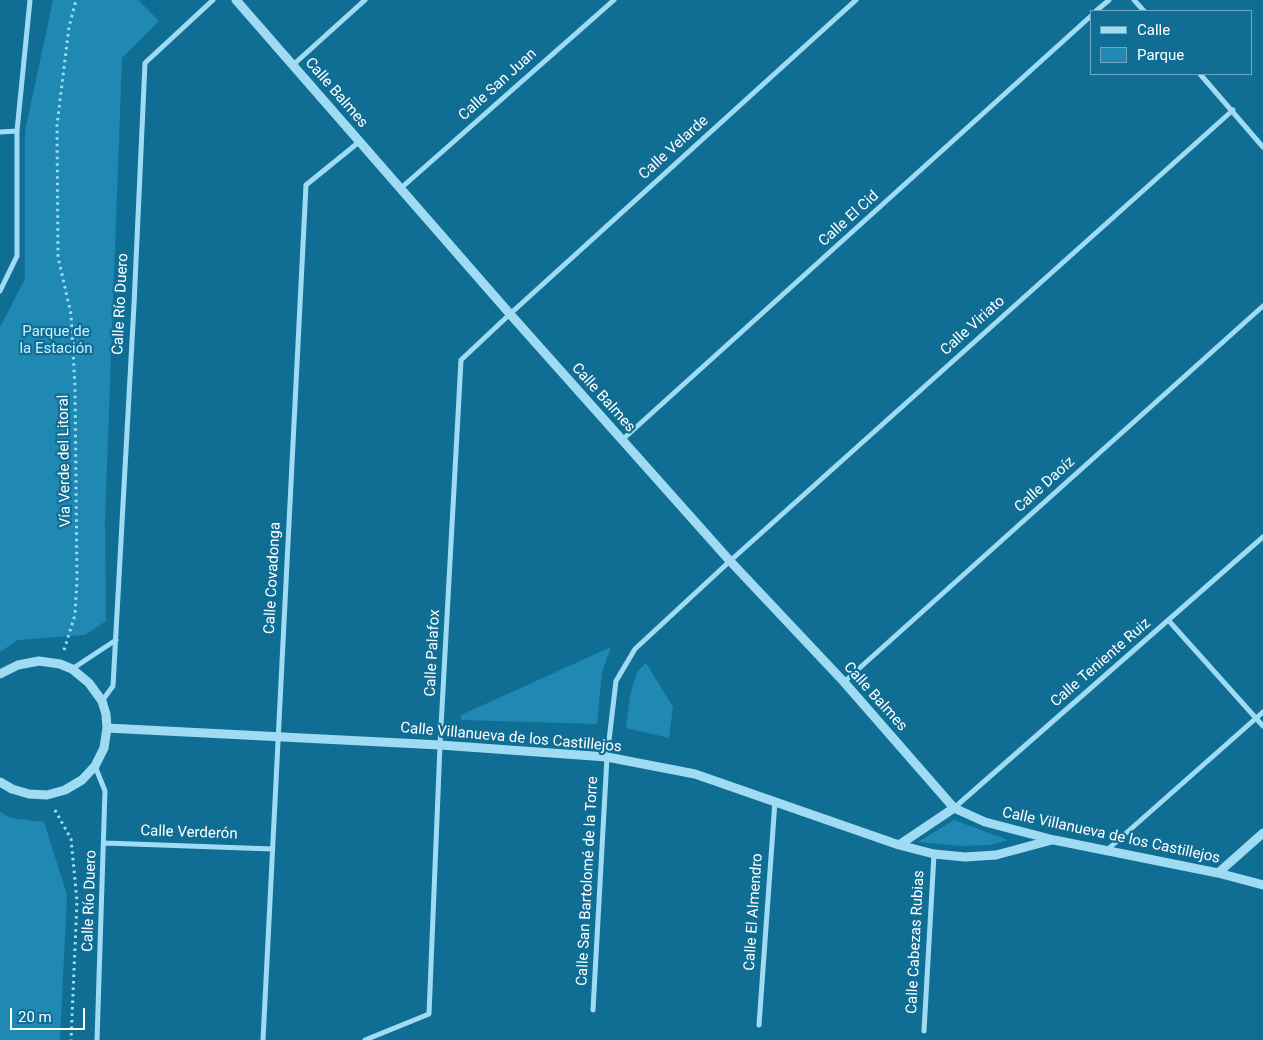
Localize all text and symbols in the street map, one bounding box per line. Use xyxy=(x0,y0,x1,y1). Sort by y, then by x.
legend xyxy=(1090,10,1253,75)
text: Calle xyxy=(1137,21,1170,39)
street label: Calle San Juan xyxy=(455,45,541,125)
text: Parque xyxy=(1137,46,1184,64)
street label: Calle Balmes xyxy=(301,54,371,132)
street label: Calle Velarde xyxy=(636,112,712,184)
street label: Calle El Cid xyxy=(815,187,883,251)
street label: Calle Río Duero xyxy=(109,253,133,355)
street label: Calle Viriato xyxy=(937,292,1009,360)
park label: Parque de la Estación xyxy=(19,323,93,358)
street label: Calle Balmes xyxy=(567,360,639,436)
street label: Vía Verde del Litoral xyxy=(55,394,75,528)
street label: Calle Daoíz xyxy=(1011,453,1079,517)
street label: Calle Covadonga xyxy=(261,521,285,635)
street label: Calle Palafox xyxy=(422,609,444,697)
street label: Calle Teniente Ruiz xyxy=(1047,615,1155,711)
street label: Calle Balmes xyxy=(839,659,911,735)
street label: Calle Villanueva de los Castillejos xyxy=(400,719,622,757)
street label: Calle San Bartolomé de la Torre xyxy=(574,776,602,986)
street label: Calle Villanueva de los Castillejos xyxy=(1000,804,1222,868)
street label: Calle Verderón xyxy=(140,822,238,844)
street label: Calle Río Duero xyxy=(79,850,101,952)
street label: Calle El Almendro xyxy=(741,853,767,971)
street label: Calle Cabezas Rubias xyxy=(903,870,929,1014)
scale bar xyxy=(12,998,88,1030)
text: 20 m xyxy=(18,1008,52,1026)

